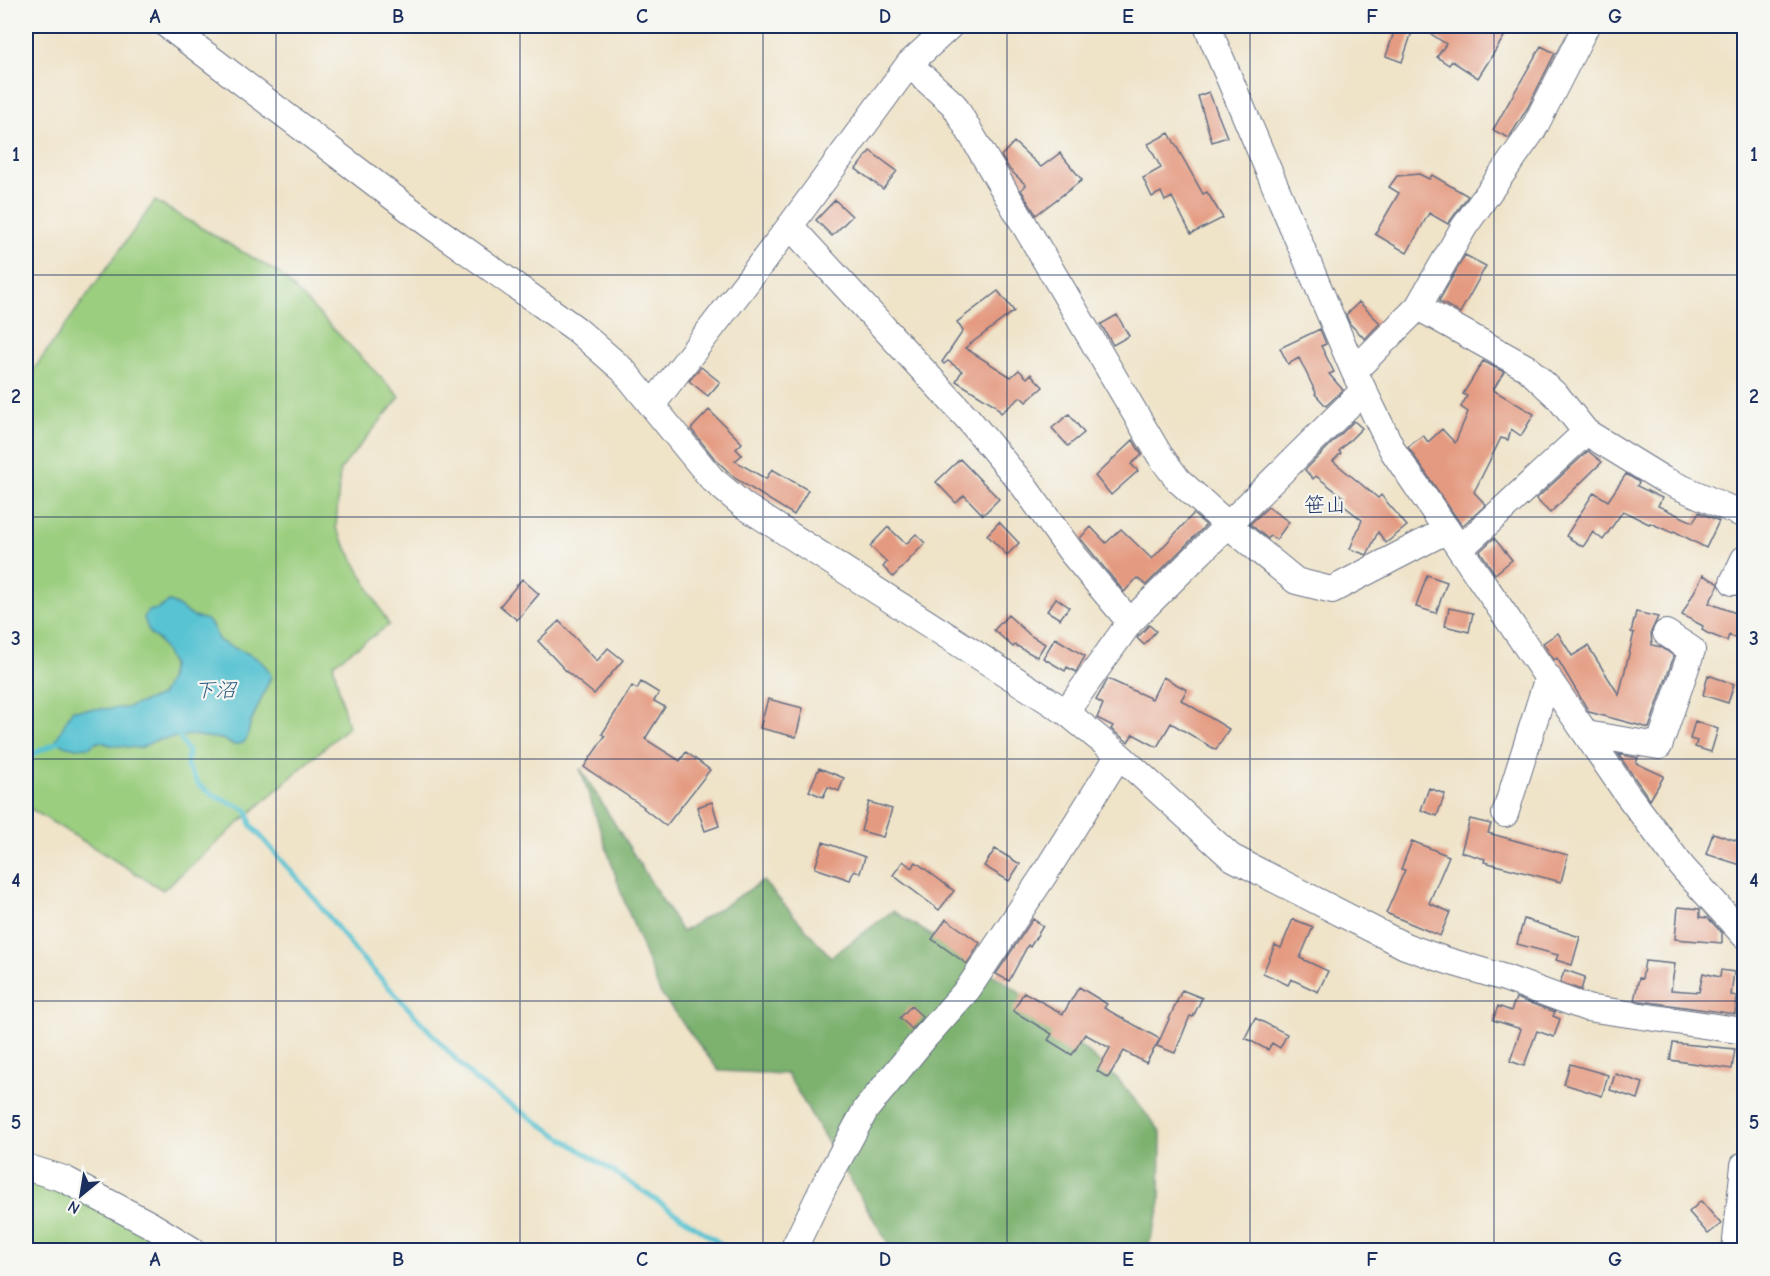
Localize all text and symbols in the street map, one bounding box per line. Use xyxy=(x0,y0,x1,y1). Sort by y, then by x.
text: A xyxy=(149,5,161,28)
text: B xyxy=(392,5,404,28)
text: C xyxy=(636,5,648,28)
text: D xyxy=(879,5,891,28)
text: E xyxy=(1122,5,1134,28)
text: F xyxy=(1366,5,1378,28)
text: G xyxy=(1608,5,1622,28)
text: 1 xyxy=(12,143,20,166)
text: 1 xyxy=(1750,143,1758,166)
text: 2 xyxy=(11,385,21,408)
text: 2 xyxy=(1749,385,1759,408)
district label: 笹山 xyxy=(1304,493,1346,517)
text: 3 xyxy=(11,627,21,650)
text: 3 xyxy=(1749,627,1759,650)
water label: 下沼 xyxy=(194,678,238,702)
text: 4 xyxy=(11,869,21,892)
text: 4 xyxy=(1749,869,1759,892)
text: 5 xyxy=(11,1111,21,1134)
text: 5 xyxy=(1749,1111,1759,1134)
north arrow xyxy=(51,1165,111,1225)
text: N xyxy=(65,1197,83,1218)
text: A xyxy=(149,1248,161,1271)
text: B xyxy=(392,1248,404,1271)
text: C xyxy=(636,1248,648,1271)
text: D xyxy=(879,1248,891,1271)
text: E xyxy=(1122,1248,1134,1271)
text: F xyxy=(1366,1248,1378,1271)
text: G xyxy=(1608,1248,1622,1271)

